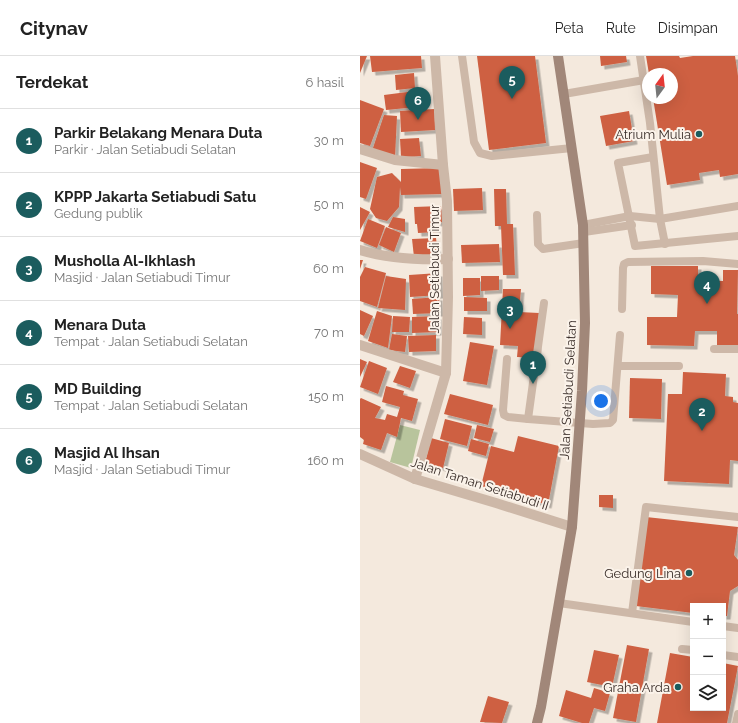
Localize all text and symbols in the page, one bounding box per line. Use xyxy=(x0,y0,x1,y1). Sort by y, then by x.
text: Citynav xyxy=(20,17,88,39)
text: Peta xyxy=(555,20,584,36)
text: Rute xyxy=(606,20,636,36)
text: Disimpan xyxy=(658,20,718,36)
pin: 5 xyxy=(499,66,525,99)
north arrow xyxy=(642,68,678,104)
text: Terdekat xyxy=(16,72,88,92)
text: 6 hasil xyxy=(306,75,344,90)
pin: 6 xyxy=(405,87,431,120)
text: Parkir Belakang Menara Duta xyxy=(54,124,262,142)
place label: Atrium Mulia xyxy=(615,127,691,142)
marker: Atrium Mulia xyxy=(694,129,704,139)
text: 1 xyxy=(26,133,32,148)
text: 30 m xyxy=(314,133,344,148)
text: Parkir · Jalan Setiabudi Selatan xyxy=(54,142,236,157)
text: KPPP Jakarta Setiabudi Satu xyxy=(54,188,256,206)
text: 2 xyxy=(25,197,33,212)
text: 50 m xyxy=(314,197,344,212)
street label: Jalan Setiabudi Timur xyxy=(427,204,442,334)
text: Gedung publik xyxy=(54,206,143,221)
text: Musholla Al-Ikhlash xyxy=(54,252,196,270)
text: 3 xyxy=(25,261,33,276)
text: 60 m xyxy=(313,261,344,276)
text: Masjid · Jalan Setiabudi Timur xyxy=(54,270,230,285)
pin: 4 xyxy=(694,271,720,304)
pin: 3 xyxy=(497,296,523,329)
text: Menara Duta xyxy=(54,316,146,334)
street label: Jalan Setiabudi Selatan xyxy=(557,320,579,460)
text: 4 xyxy=(25,325,33,340)
text: 70 m xyxy=(314,325,344,340)
text: Tempat · Jalan Setiabudi Selatan xyxy=(54,334,248,349)
pin: 1 xyxy=(520,351,546,384)
text: MD Building xyxy=(54,380,141,398)
text: 5 xyxy=(25,389,33,404)
text: 150 m xyxy=(308,389,344,404)
your location xyxy=(591,391,611,411)
text: Tempat · Jalan Setiabudi Selatan xyxy=(54,398,248,413)
pin: 2 xyxy=(689,398,715,431)
text: Masjid Al Ihsan xyxy=(54,444,160,462)
text: 6 xyxy=(25,453,33,468)
text: 160 m xyxy=(307,453,344,468)
street label: Jalan Taman Setiabudi II xyxy=(409,455,551,513)
text: Masjid · Jalan Setiabudi Timur xyxy=(54,462,230,477)
place label: Gedung Lina xyxy=(604,566,681,581)
marker: Gedung Lina xyxy=(684,568,694,578)
map controls xyxy=(690,603,726,711)
button: + xyxy=(690,603,726,639)
button: − xyxy=(690,639,726,675)
button: layers xyxy=(690,675,726,711)
place label: Graha Arda xyxy=(603,680,670,695)
marker: Graha Arda xyxy=(673,682,683,692)

